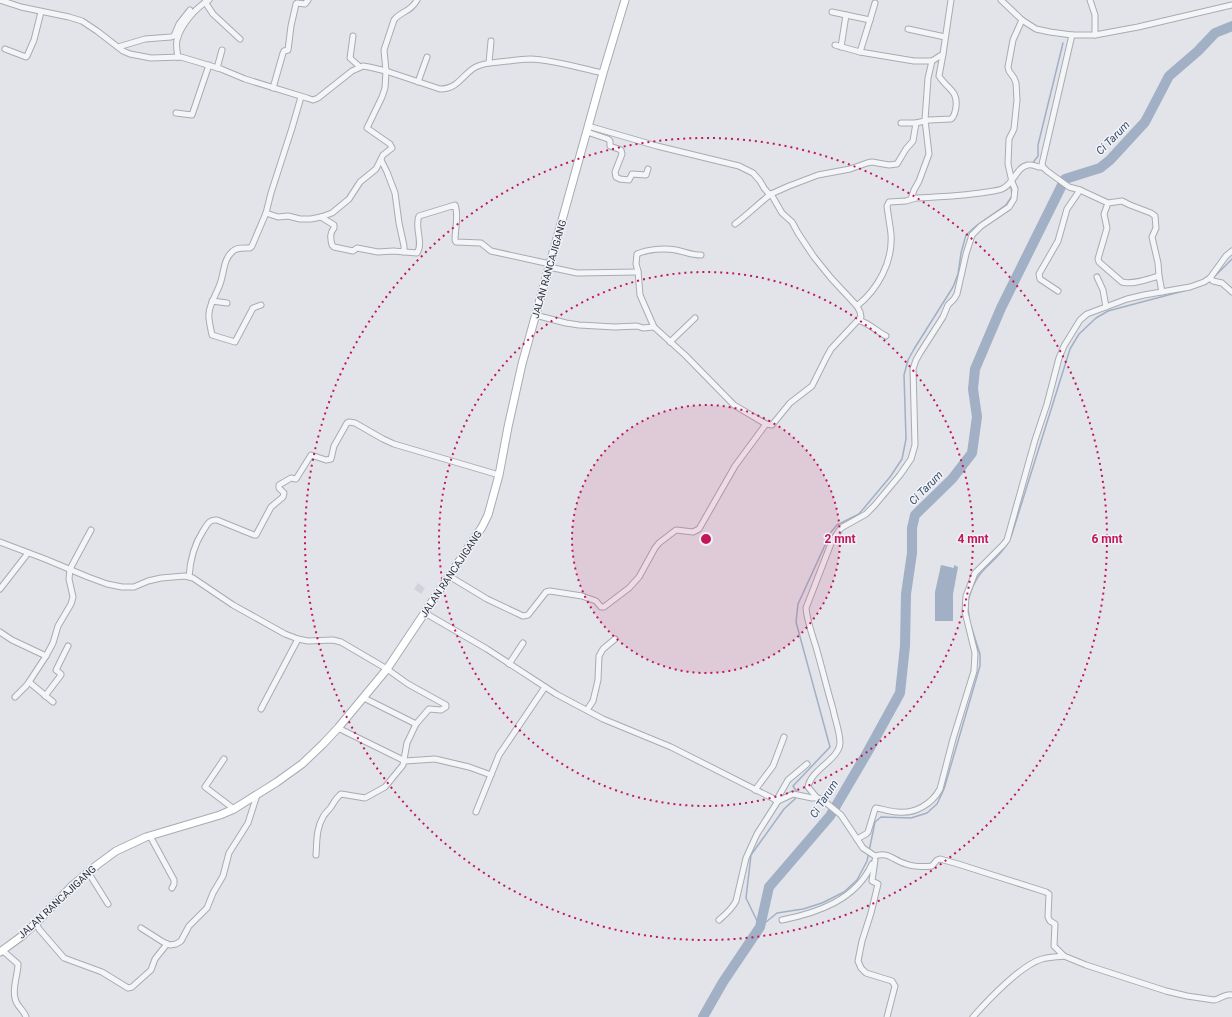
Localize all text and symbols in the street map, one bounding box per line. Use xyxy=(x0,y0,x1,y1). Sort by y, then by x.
water label: Ci Tarum xyxy=(1093,118,1133,158)
street label: JALAN RANCAJIGANG xyxy=(530,218,568,320)
water label: Ci Tarum xyxy=(906,468,946,508)
street label: JALAN RANCAJIGANG xyxy=(418,529,484,619)
centre of rings xyxy=(699,532,713,546)
text: 2 mnt xyxy=(824,532,856,546)
text: 4 mnt xyxy=(957,532,989,546)
text: 6 mnt xyxy=(1091,532,1123,546)
water label: Ci Tarum xyxy=(807,778,841,820)
street label: JALAN RANCAJIGANG xyxy=(16,863,98,941)

